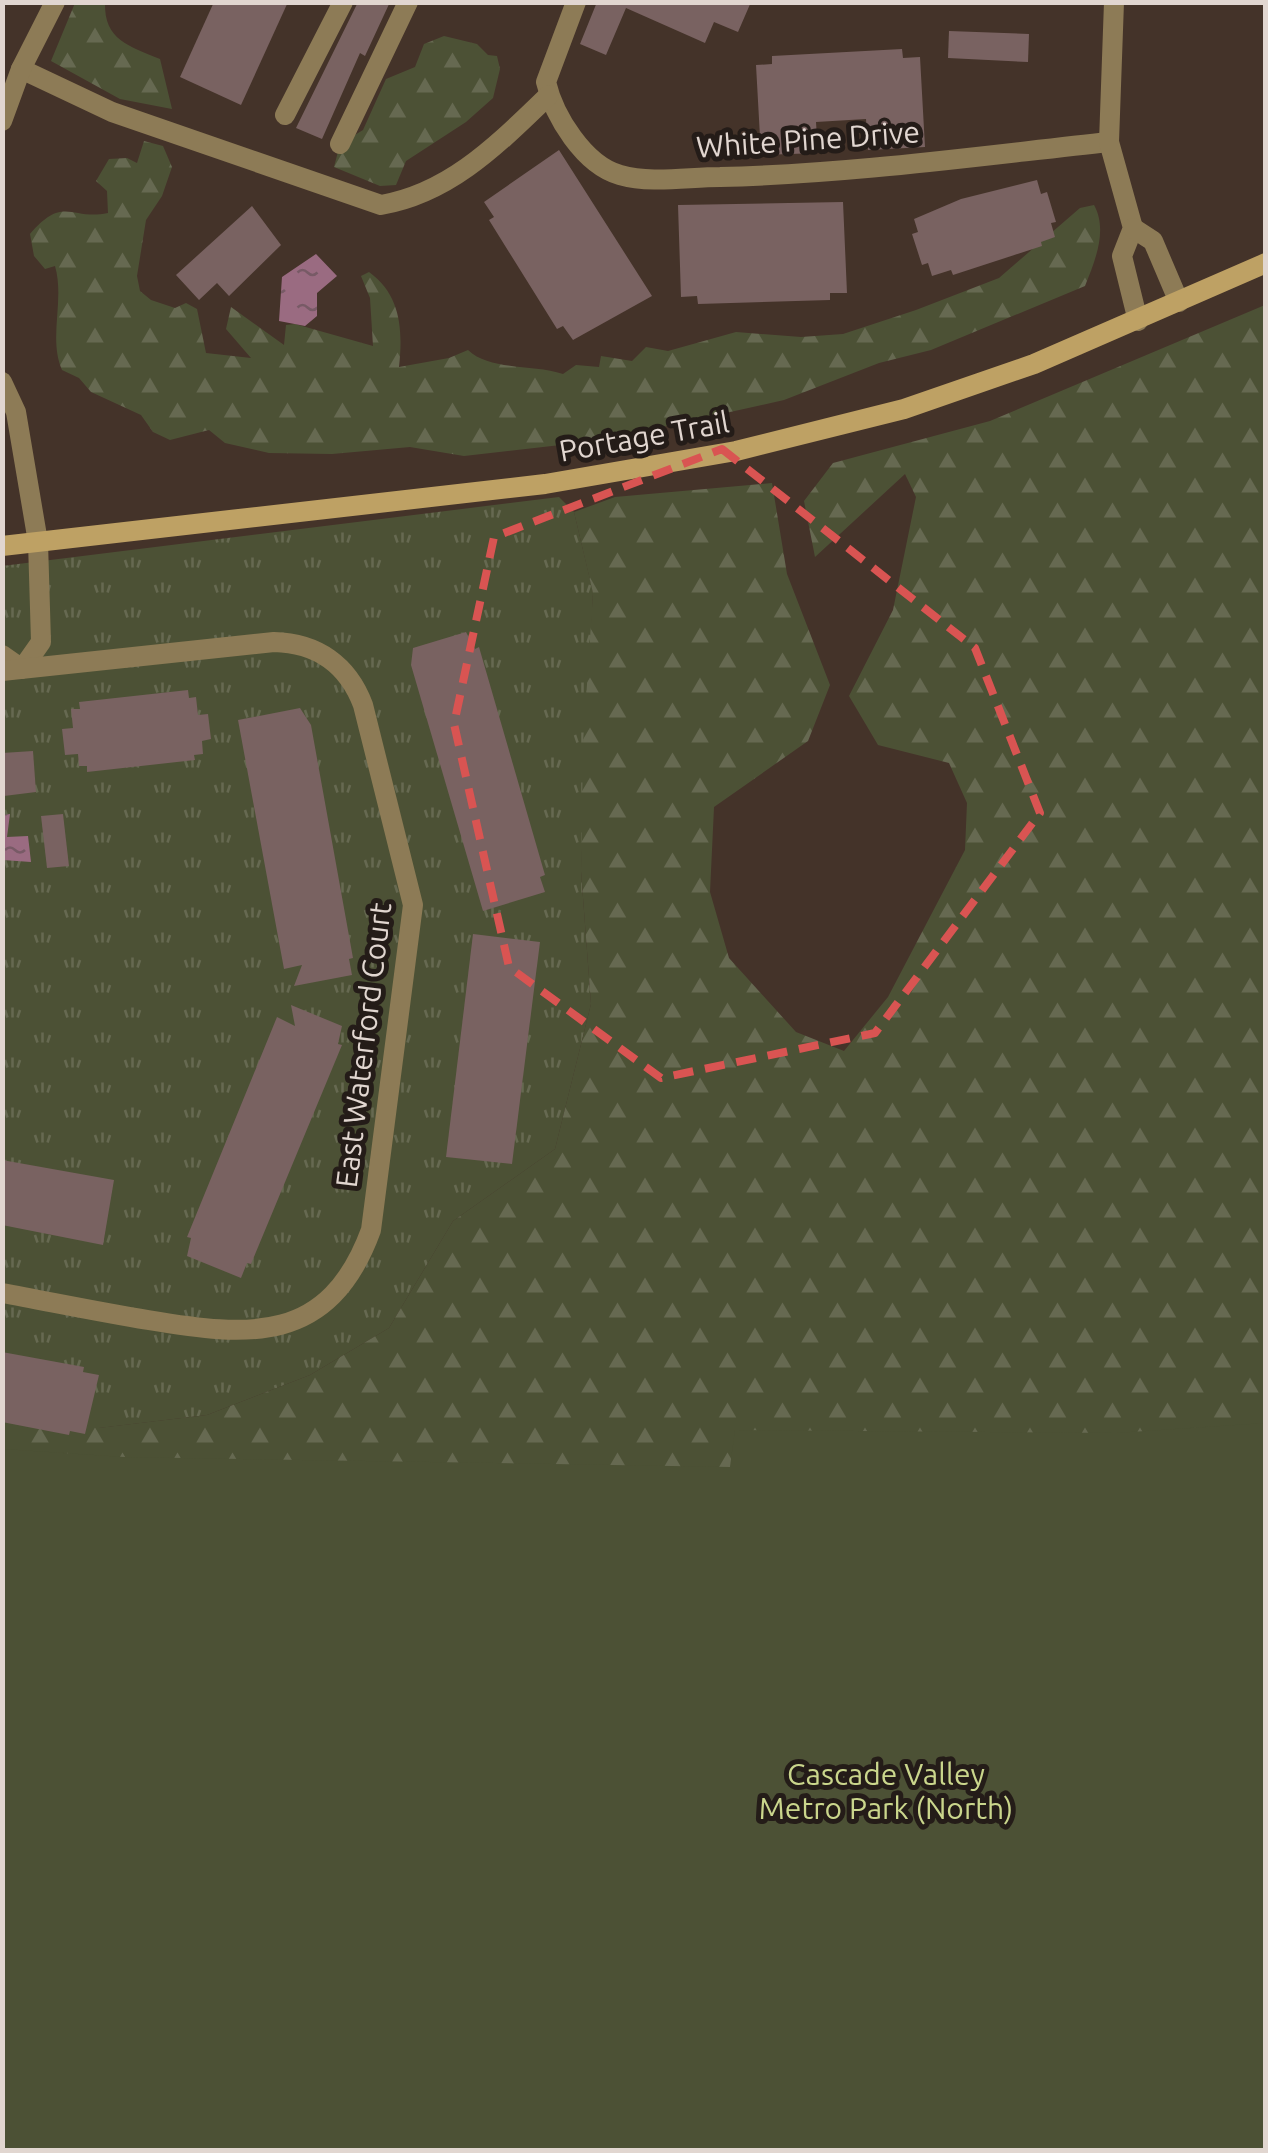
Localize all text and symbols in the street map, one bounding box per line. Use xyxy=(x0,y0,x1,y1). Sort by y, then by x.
street label: White Pine Drive xyxy=(695,114,921,164)
street label: Portage Trail xyxy=(556,404,732,468)
street label: East Waterford Court xyxy=(329,900,397,1190)
park label: Cascade Valley Metro Park (North) xyxy=(759,1757,1013,1825)

